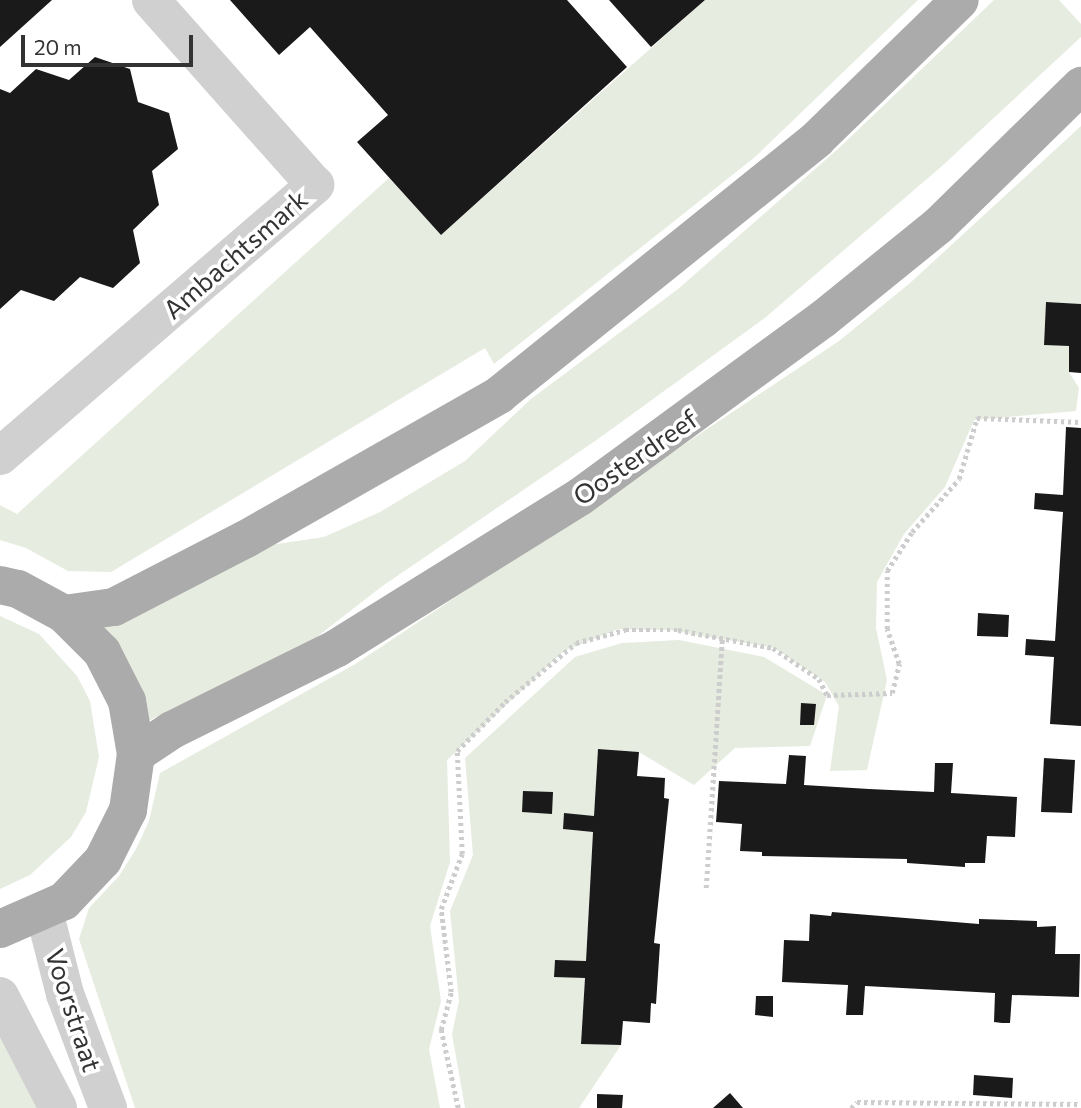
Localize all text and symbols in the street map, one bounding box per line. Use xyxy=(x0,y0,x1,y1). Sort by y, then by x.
scale bar xyxy=(24,21,196,65)
text: 20 m xyxy=(34,34,82,59)
street label: Ambachtsmark xyxy=(157,183,313,325)
street label: Oosterdreef xyxy=(567,403,703,511)
street label: Voorstraat xyxy=(39,945,109,1075)

